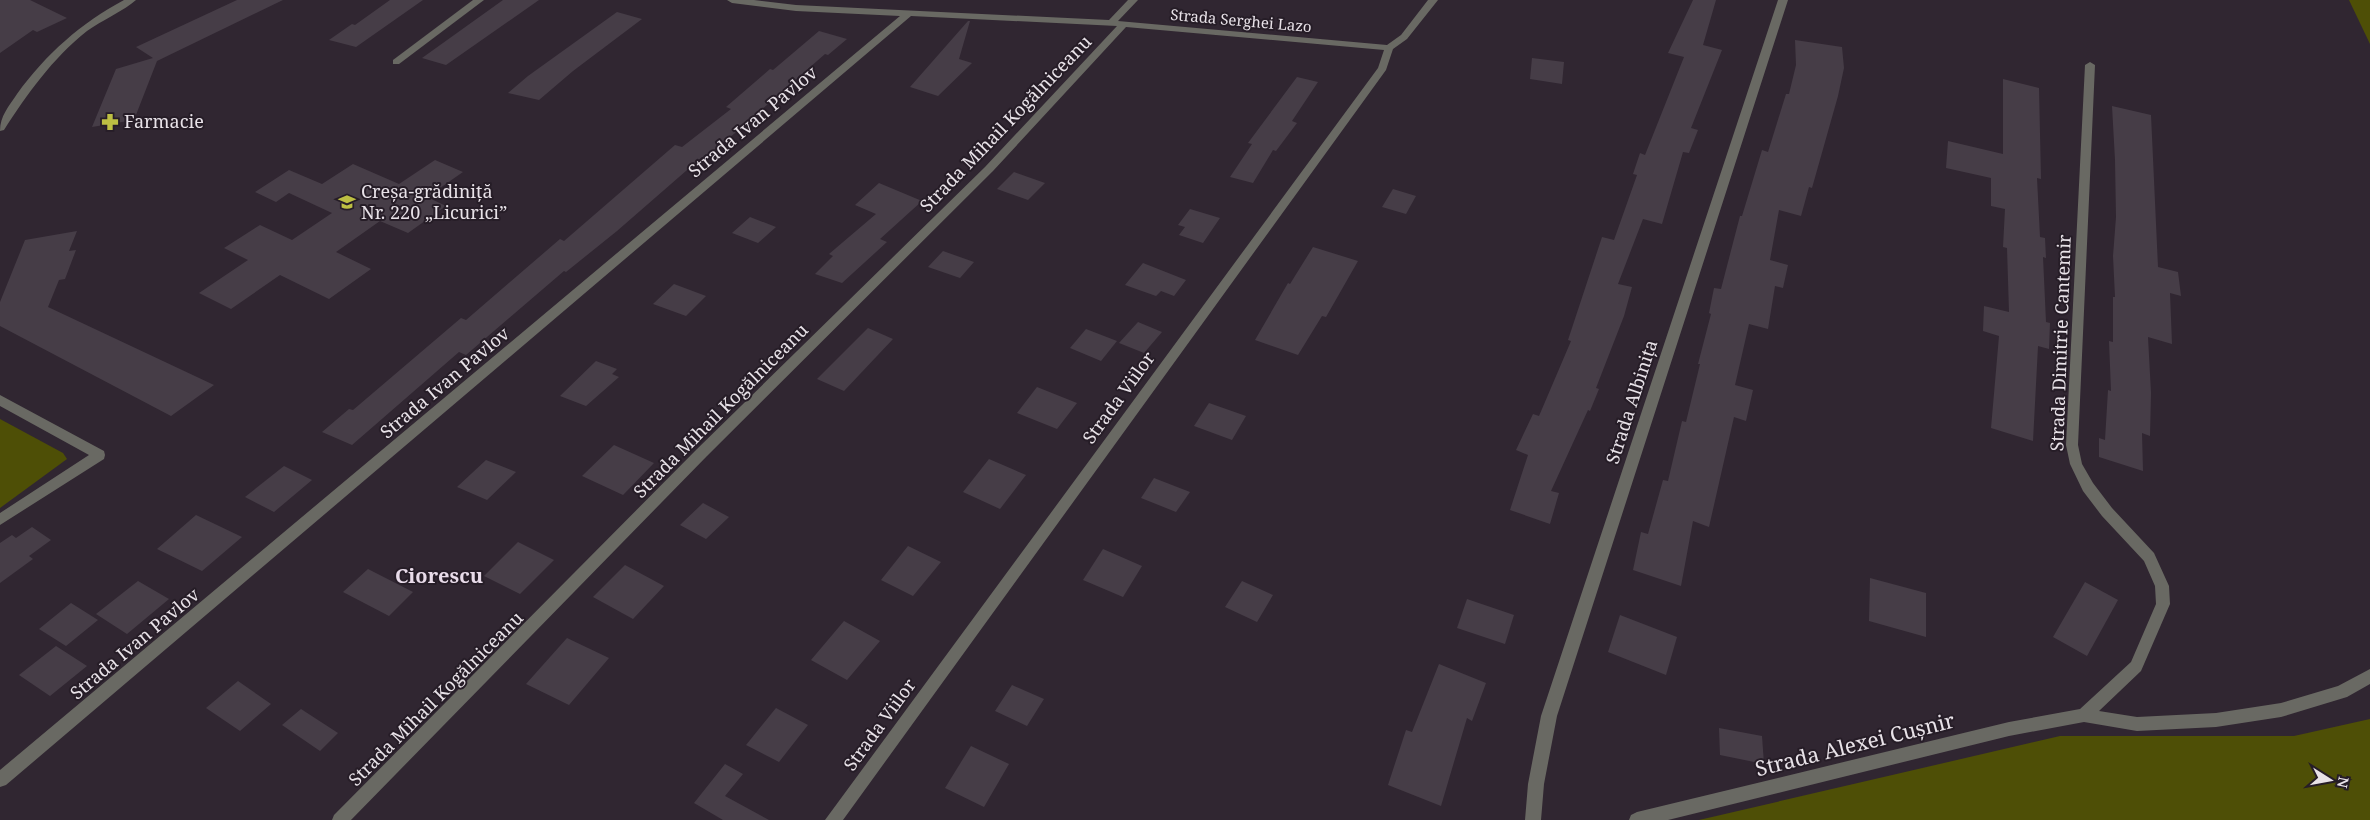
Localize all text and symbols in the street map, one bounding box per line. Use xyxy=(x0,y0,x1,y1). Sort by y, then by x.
street label: Strada Serghei Lazo xyxy=(1170,4,1313,36)
street label: Strada Mihail Kogălniceanu xyxy=(914,29,1097,217)
street label: Strada Ivan Pavlov xyxy=(683,60,822,182)
place label: Farmacie xyxy=(124,109,204,133)
pharmacy icon: Farmacie xyxy=(100,112,120,132)
place label: Creșa-grădiniță Nr. 220 „Licurici” xyxy=(361,179,507,224)
school or university icon: Creșa-grădiniță Nr. 220 „Licurici” xyxy=(337,192,357,212)
street label: Strada Dimitrie Cantemir xyxy=(2044,234,2076,452)
street label: Strada Mihail Kogălniceanu xyxy=(628,317,813,503)
street label: Strada Ivan Pavlov xyxy=(375,321,514,443)
street label: Strada Albinița xyxy=(1600,337,1662,467)
street label: Strada Viilor xyxy=(1077,346,1160,448)
district label: Ciorescu xyxy=(395,562,483,589)
street label: Strada Ivan Pavlov xyxy=(65,582,204,704)
street label: Strada Mihail Kogălniceanu xyxy=(343,605,528,791)
street label: Strada Viilor xyxy=(838,673,921,775)
street label: Strada Alexei Cușnir xyxy=(1752,706,1957,782)
north arrow xyxy=(2305,755,2355,805)
text: N xyxy=(2333,775,2354,790)

